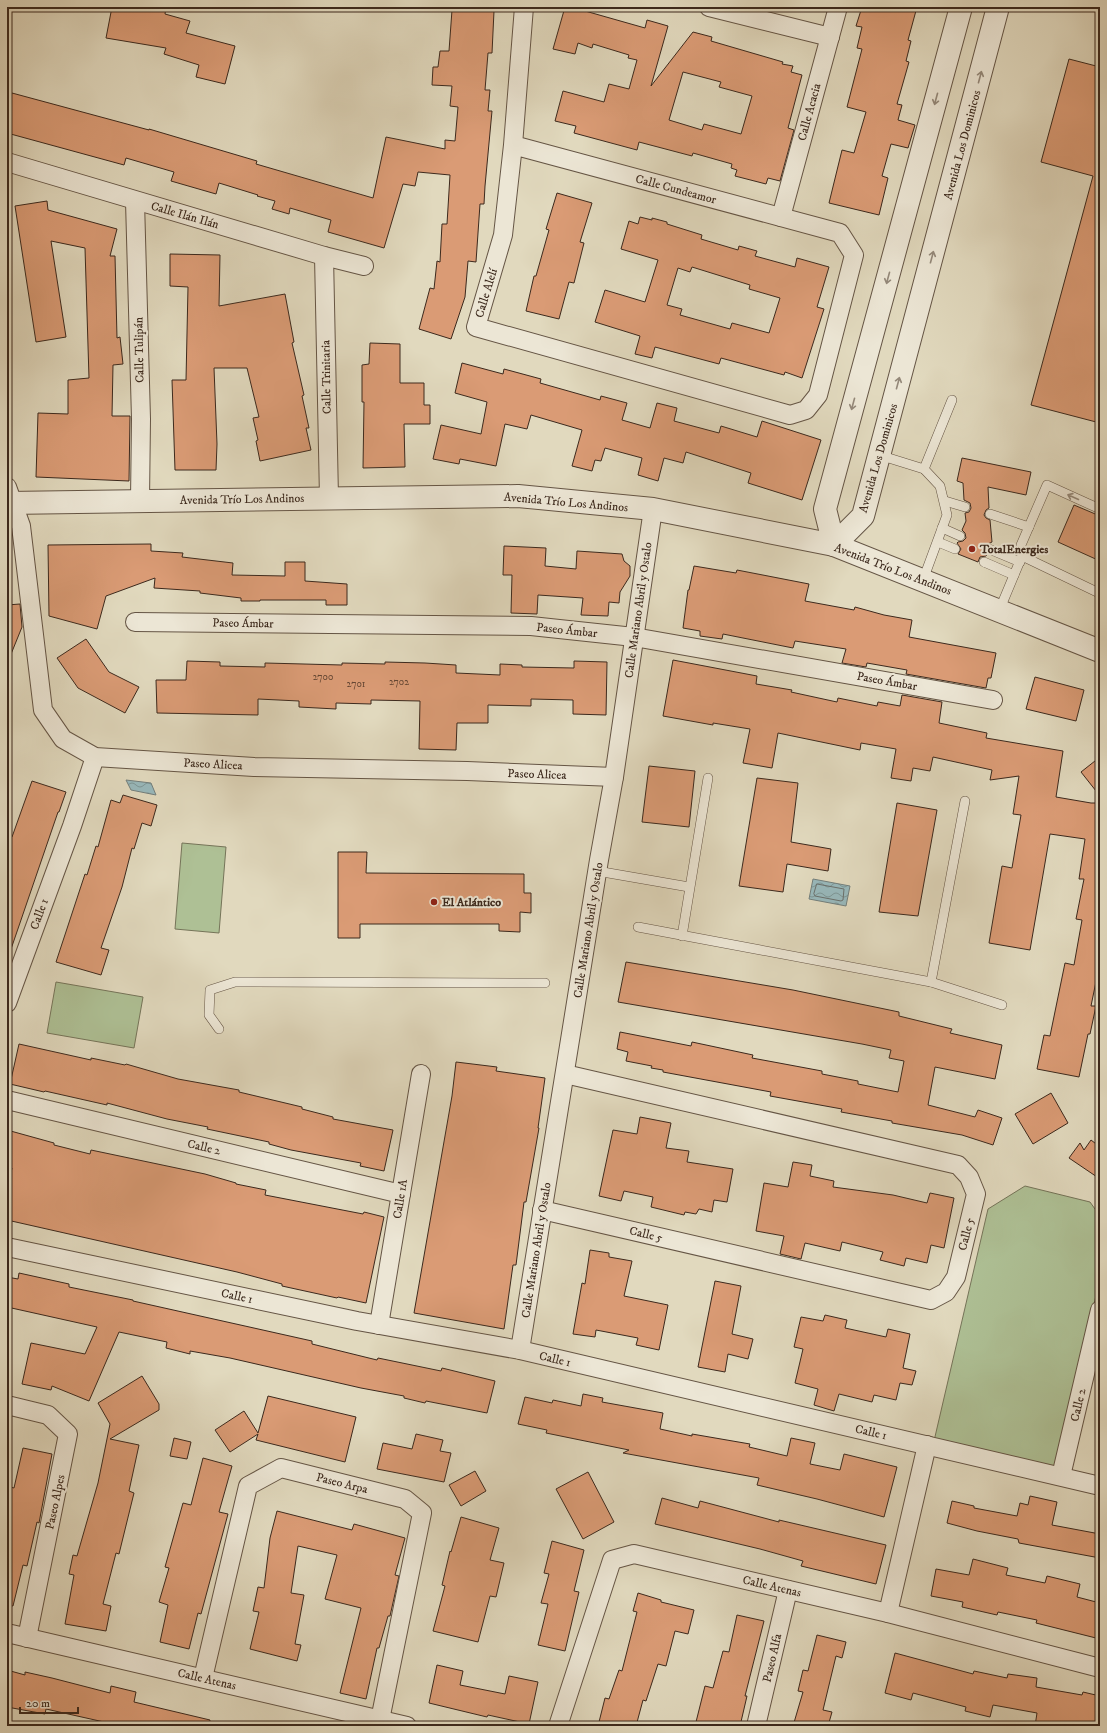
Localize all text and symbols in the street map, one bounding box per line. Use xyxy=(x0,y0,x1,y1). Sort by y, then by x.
one-way arrow xyxy=(976,71,984,84)
street label: Calle Acacia xyxy=(795,81,825,143)
street label: Avenida Los Dominicos xyxy=(941,89,984,202)
one-way arrow xyxy=(932,92,940,105)
street label: Calle Cundeamor xyxy=(634,171,718,208)
street label: Calle Ilán Ilán xyxy=(149,199,221,233)
one-way arrow xyxy=(928,251,936,264)
street label: Calle Alelí xyxy=(472,266,501,320)
one-way arrow xyxy=(883,271,891,284)
street label: Calle Tulipán xyxy=(131,316,148,383)
street label: Calle Trinitaria xyxy=(318,339,335,414)
one-way arrow xyxy=(895,376,903,389)
one-way arrow xyxy=(849,397,857,410)
street label: Avenida Los Dominicos xyxy=(856,402,901,515)
street label: Avenida Trío Los Andinos xyxy=(503,490,629,515)
street label: Avenida Trío Los Andinos xyxy=(180,491,304,508)
one-way arrow xyxy=(1068,493,1080,500)
street label: Avenida Trío Los Andinos xyxy=(832,540,954,599)
street label: Calle Mariano Abril y Ostalo xyxy=(622,541,655,679)
place label: TotalEnergies xyxy=(979,542,1048,557)
marker: TotalEnergies xyxy=(967,544,977,554)
street label: Paseo Ámbar xyxy=(212,615,274,632)
street label: Paseo Ámbar xyxy=(536,620,599,641)
street label: Paseo Ámbar xyxy=(855,669,919,694)
house number: 2700 xyxy=(313,671,333,683)
house number: 2702 xyxy=(389,676,409,688)
house number: 2701 xyxy=(347,678,366,690)
street label: Paseo Alicea xyxy=(183,755,244,774)
street label: Paseo Alicea xyxy=(507,766,568,783)
street label: Calle Mariano Abril y Ostalo xyxy=(570,861,607,999)
place label: El Atlántico xyxy=(442,895,501,910)
street label: Calle 1 xyxy=(27,896,52,932)
marker: El Atlántico xyxy=(429,897,439,907)
street label: Calle 2 xyxy=(186,1136,222,1159)
street label: Calle 1A xyxy=(390,1178,411,1220)
street label: Calle Mariano Abril y Ostalo xyxy=(518,1181,555,1319)
street label: Calle 5 xyxy=(955,1216,978,1252)
street label: Calle 5 xyxy=(628,1223,664,1246)
street label: Calle 1 xyxy=(220,1286,254,1307)
street label: Calle 1 xyxy=(538,1349,572,1370)
street label: Calle 2 xyxy=(1067,1387,1090,1423)
street label: Calle 1 xyxy=(854,1422,888,1443)
street label: Paseo Arpa xyxy=(315,1470,370,1497)
street label: Paseo Alpes xyxy=(42,1473,69,1531)
street label: Calle Atenas xyxy=(741,1572,803,1601)
street label: Paseo Alfa xyxy=(760,1631,786,1684)
street label: Calle Atenas xyxy=(176,1665,238,1694)
scale bar xyxy=(20,1689,78,1715)
text: 20 m xyxy=(26,1696,50,1711)

